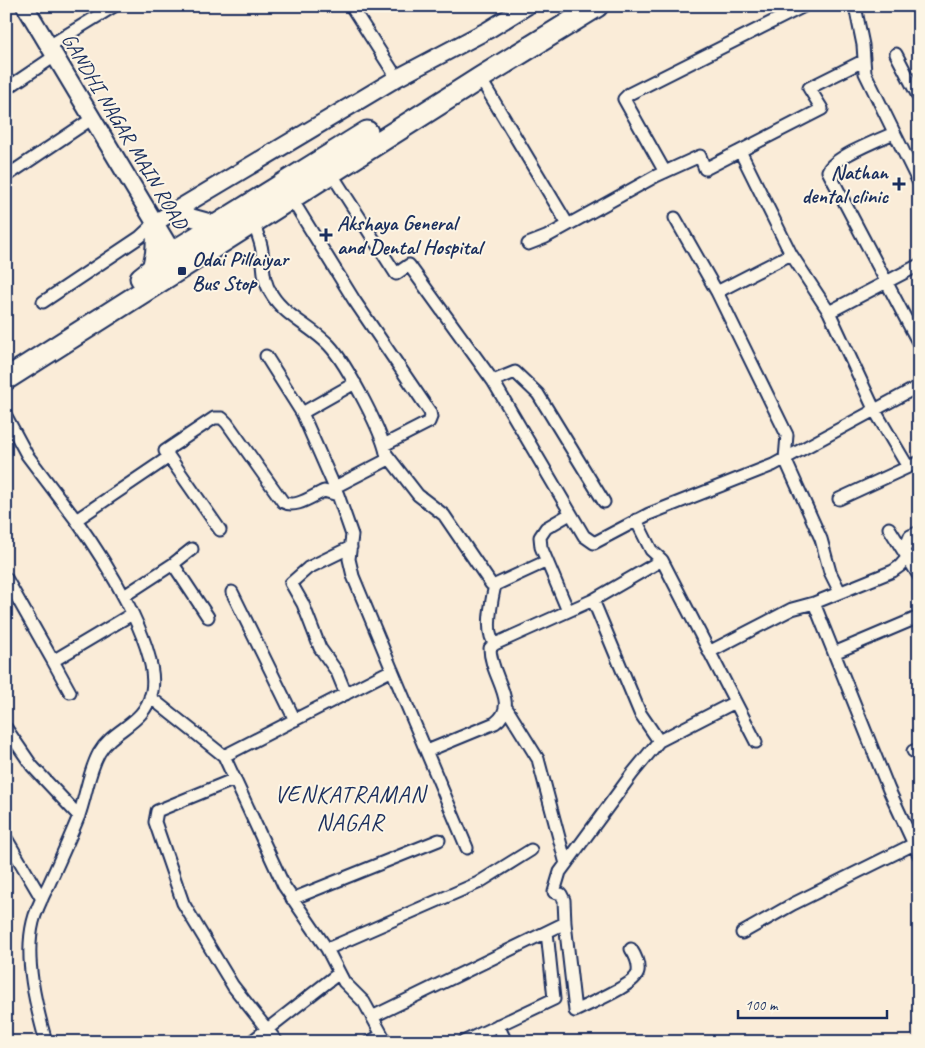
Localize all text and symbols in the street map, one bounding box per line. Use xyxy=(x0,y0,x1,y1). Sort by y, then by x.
street label: GANDHI NAGAR MAIN ROAD xyxy=(56,28,195,235)
place label: Nathan dental clinic xyxy=(802,159,889,209)
marker: Nathan dental clinic xyxy=(892,177,906,191)
place label: Akshaya General and Dental Hospital xyxy=(337,210,486,260)
marker: Akshaya General and Dental Hospital xyxy=(319,228,333,242)
place label: Odai Pillaiyar Bus Stop xyxy=(192,246,290,296)
marker: Odai Pillaiyar Bus Stop xyxy=(176,265,188,277)
district label: VENKATRAMAN NAGAR xyxy=(274,779,428,837)
scale bar xyxy=(738,988,886,1020)
text: 100 m xyxy=(745,996,779,1015)

